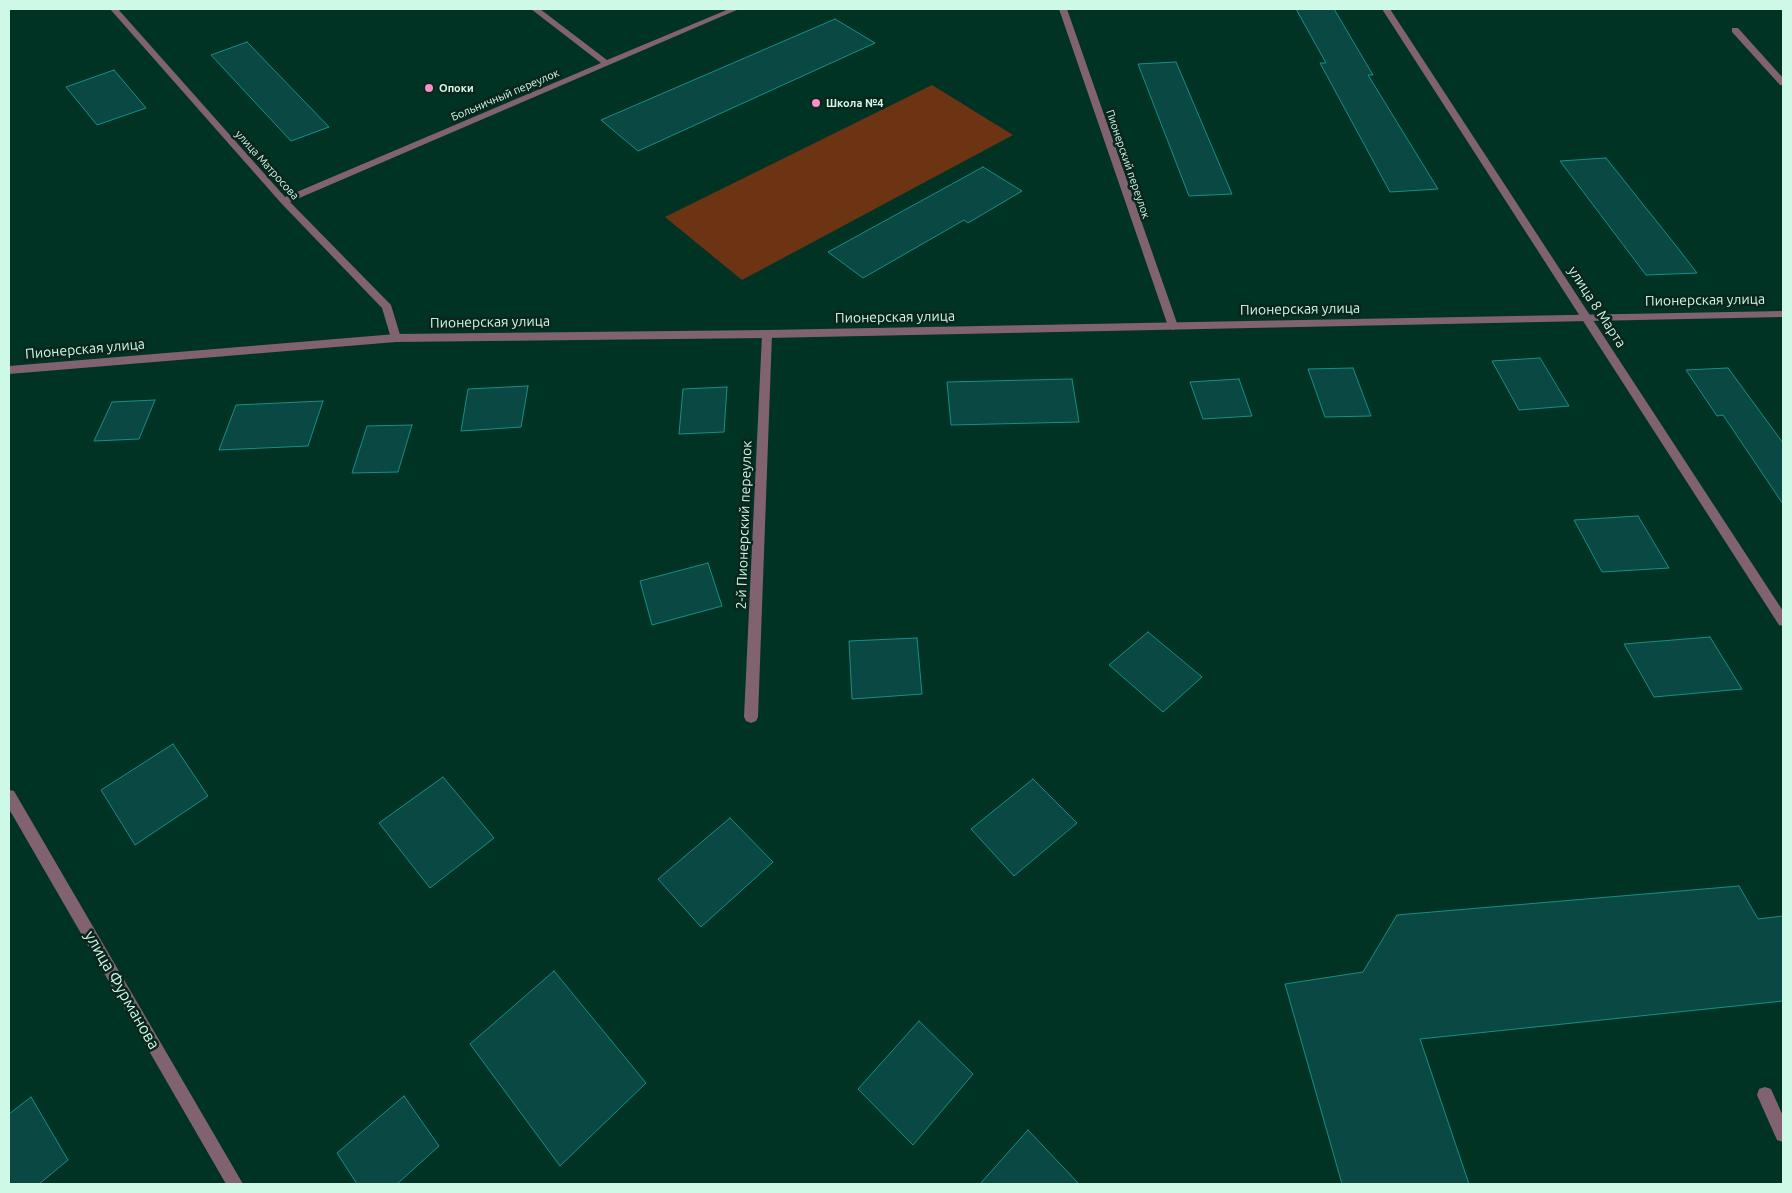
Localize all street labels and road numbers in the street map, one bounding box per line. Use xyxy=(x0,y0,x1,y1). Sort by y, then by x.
street label: Больничный переулок xyxy=(449,66,561,124)
street label: Пионерский переулок xyxy=(1103,108,1153,220)
street label: улица Матросова xyxy=(232,128,302,202)
street label: улица 8 Марта xyxy=(1564,263,1630,351)
street label: Пионерская улица xyxy=(1645,291,1765,309)
street label: Пионерская улица xyxy=(1240,300,1360,318)
street label: Пионерская улица xyxy=(835,308,955,326)
street label: Пионерская улица xyxy=(430,313,550,331)
street label: Пионерская улица xyxy=(24,335,146,363)
street label: 2-й Пионерский переулок xyxy=(733,440,755,610)
street label: улица Фурманова xyxy=(80,927,164,1053)

